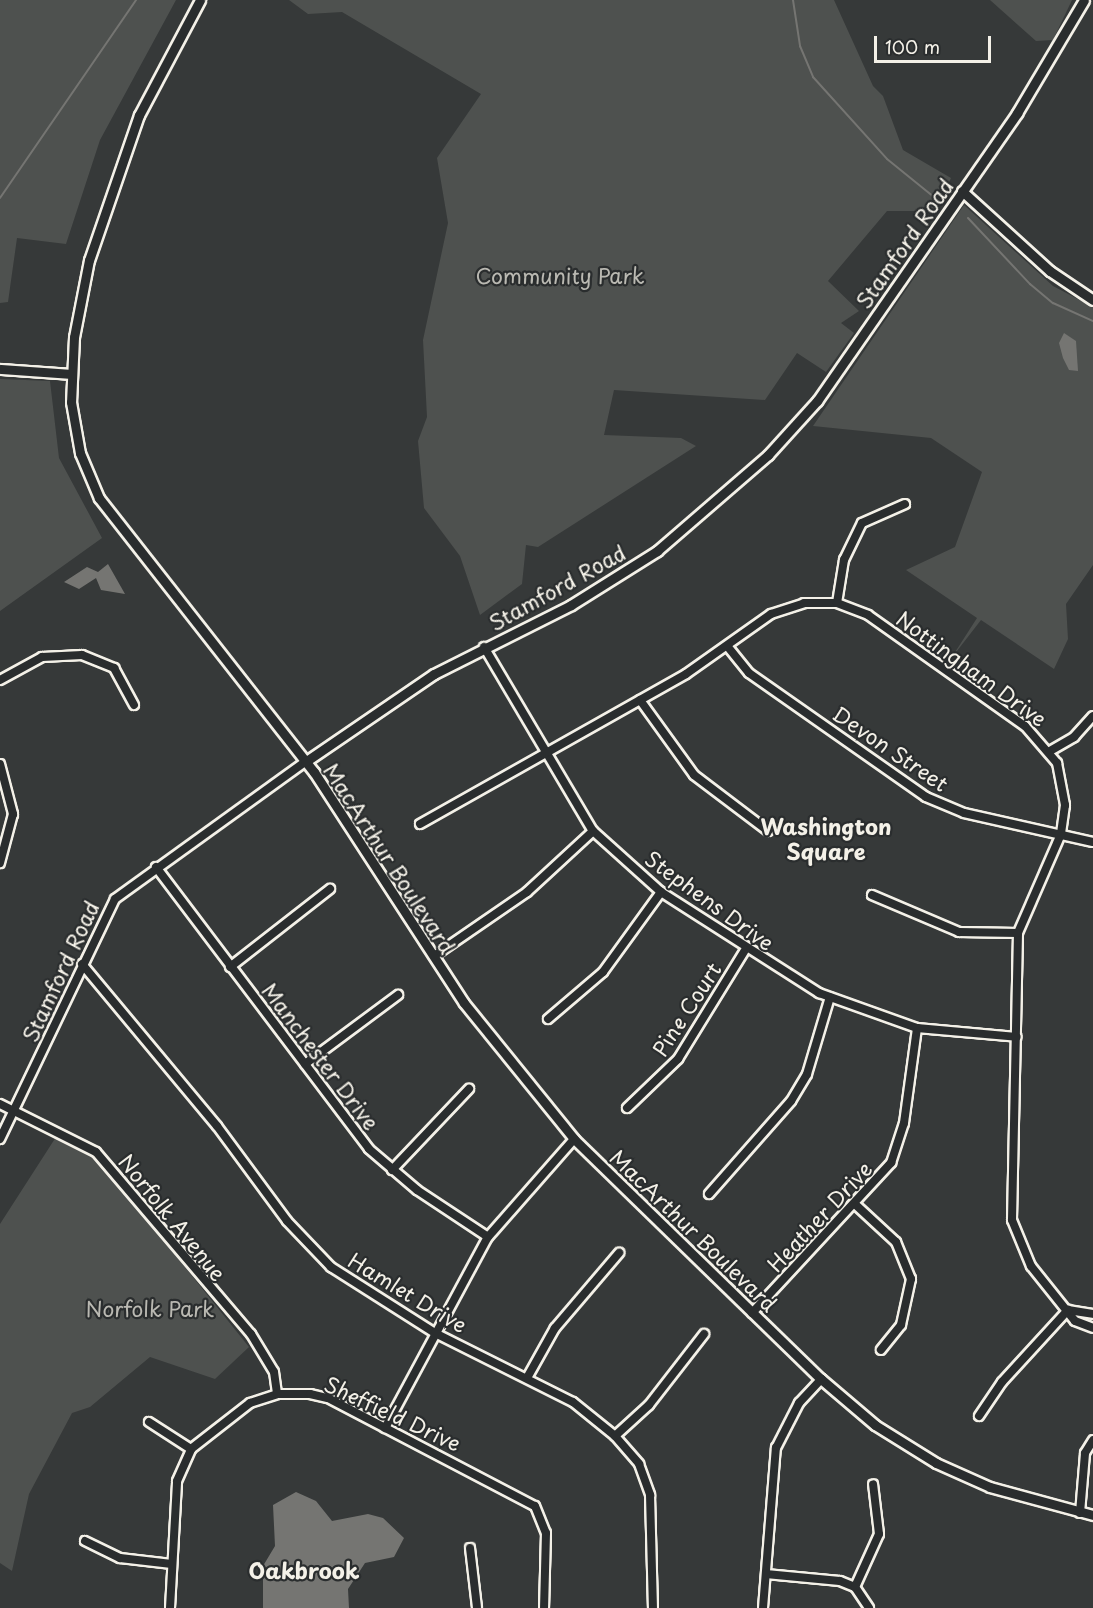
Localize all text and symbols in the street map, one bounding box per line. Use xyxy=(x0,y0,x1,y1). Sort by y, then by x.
scale bar xyxy=(877,24,994,62)
text: 100 m xyxy=(885,33,940,60)
street label: Stamford Road xyxy=(850,173,958,313)
park label: Community Park xyxy=(475,262,645,288)
street label: Stamford Road xyxy=(484,539,630,635)
street label: Nottingham Drive xyxy=(891,605,1053,731)
street label: Devon Street xyxy=(829,700,953,796)
street label: MacArthur Boulevard xyxy=(319,758,461,958)
district label: Washington Square xyxy=(761,812,891,864)
street label: Stephens Drive xyxy=(641,845,779,955)
street label: Stamford Road xyxy=(16,897,104,1045)
street label: Pine Court xyxy=(646,957,726,1061)
street label: Manchester Drive xyxy=(257,977,385,1135)
street label: MacArthur Boulevard xyxy=(606,1144,782,1316)
street label: Norfolk Avenue xyxy=(115,1149,231,1285)
street label: Heather Drive xyxy=(761,1156,877,1276)
street label: Hamlet Drive xyxy=(343,1246,473,1338)
park label: Norfolk Park xyxy=(85,1295,215,1321)
street label: Sheffield Drive xyxy=(321,1370,465,1456)
district label: Oakbrook xyxy=(249,1557,359,1583)

